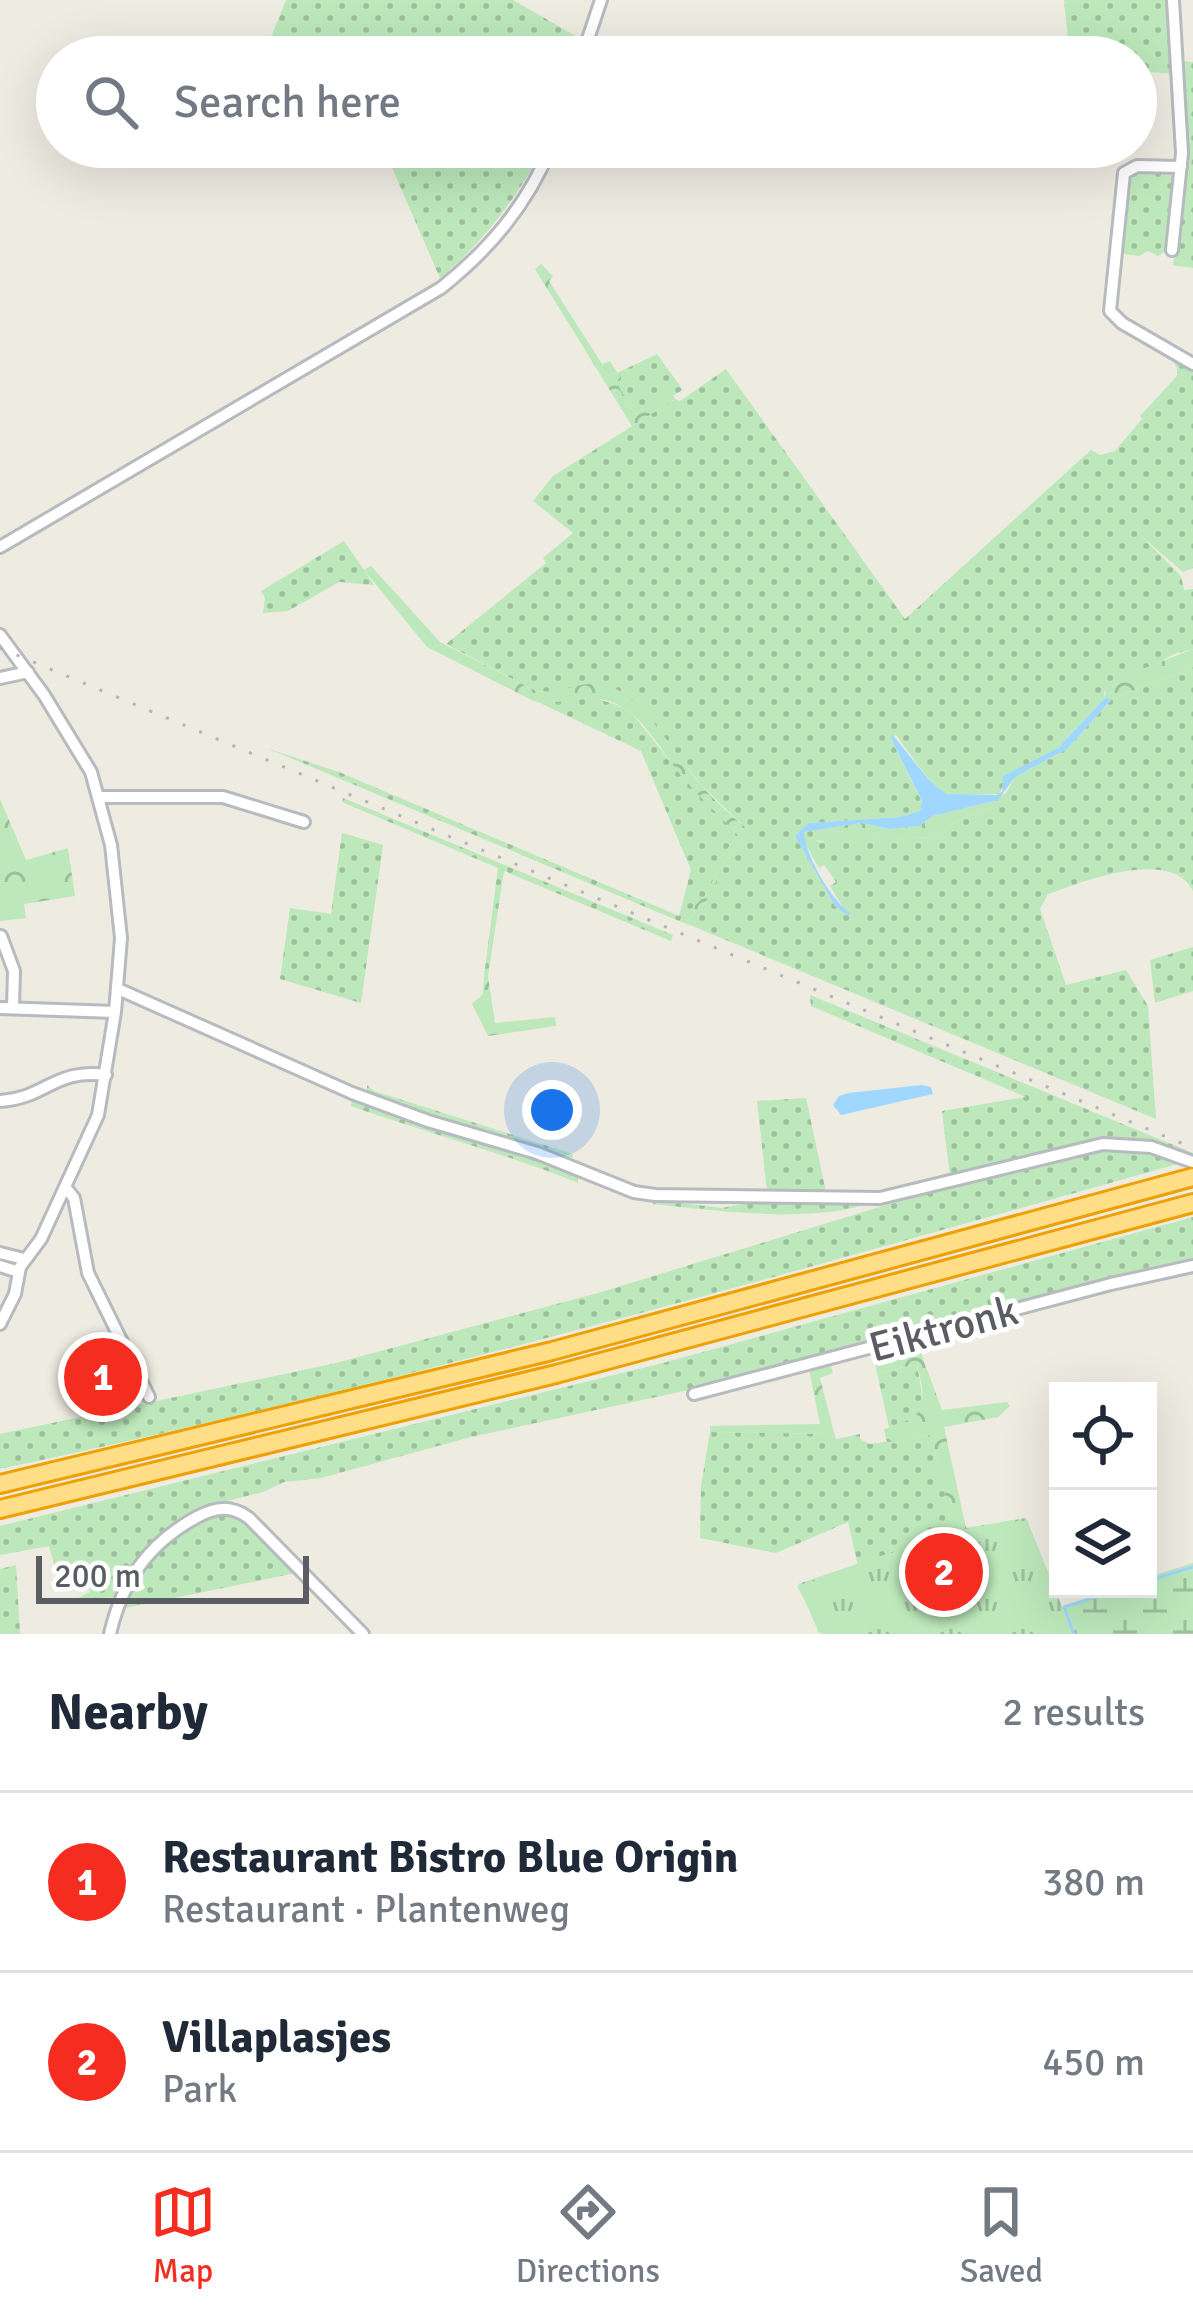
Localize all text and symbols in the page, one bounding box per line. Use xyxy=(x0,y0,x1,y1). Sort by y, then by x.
search box xyxy=(36,36,1157,168)
icon: search xyxy=(78,69,144,135)
text: Search here xyxy=(174,75,401,130)
your location xyxy=(522,1080,582,1140)
street label: Eiktronk xyxy=(864,1285,1023,1374)
pin: 1 xyxy=(64,1332,142,1422)
map controls xyxy=(1049,1382,1157,1598)
button: locate xyxy=(1049,1382,1157,1490)
button: layers xyxy=(1049,1490,1157,1598)
pin: 2 xyxy=(905,1527,983,1617)
scale bar xyxy=(36,1550,309,1603)
text: 200 m xyxy=(54,1556,141,1597)
text: Nearby xyxy=(48,1681,208,1744)
text: 2 results xyxy=(1002,1688,1145,1736)
text: Restaurant Bistro Blue Origin xyxy=(162,1830,738,1885)
text: 1 xyxy=(76,1858,98,1906)
text: 380 m xyxy=(1042,1858,1145,1906)
text: Restaurant · Plantenweg xyxy=(162,1885,570,1933)
text: Villaplasjes xyxy=(162,2010,391,2065)
text: 2 xyxy=(76,2038,98,2086)
text: 450 m xyxy=(1042,2038,1145,2086)
text: Park xyxy=(162,2065,237,2113)
tab: Map xyxy=(150,2179,216,2292)
tab: Directions xyxy=(516,2179,660,2292)
tab: Saved xyxy=(960,2179,1043,2292)

